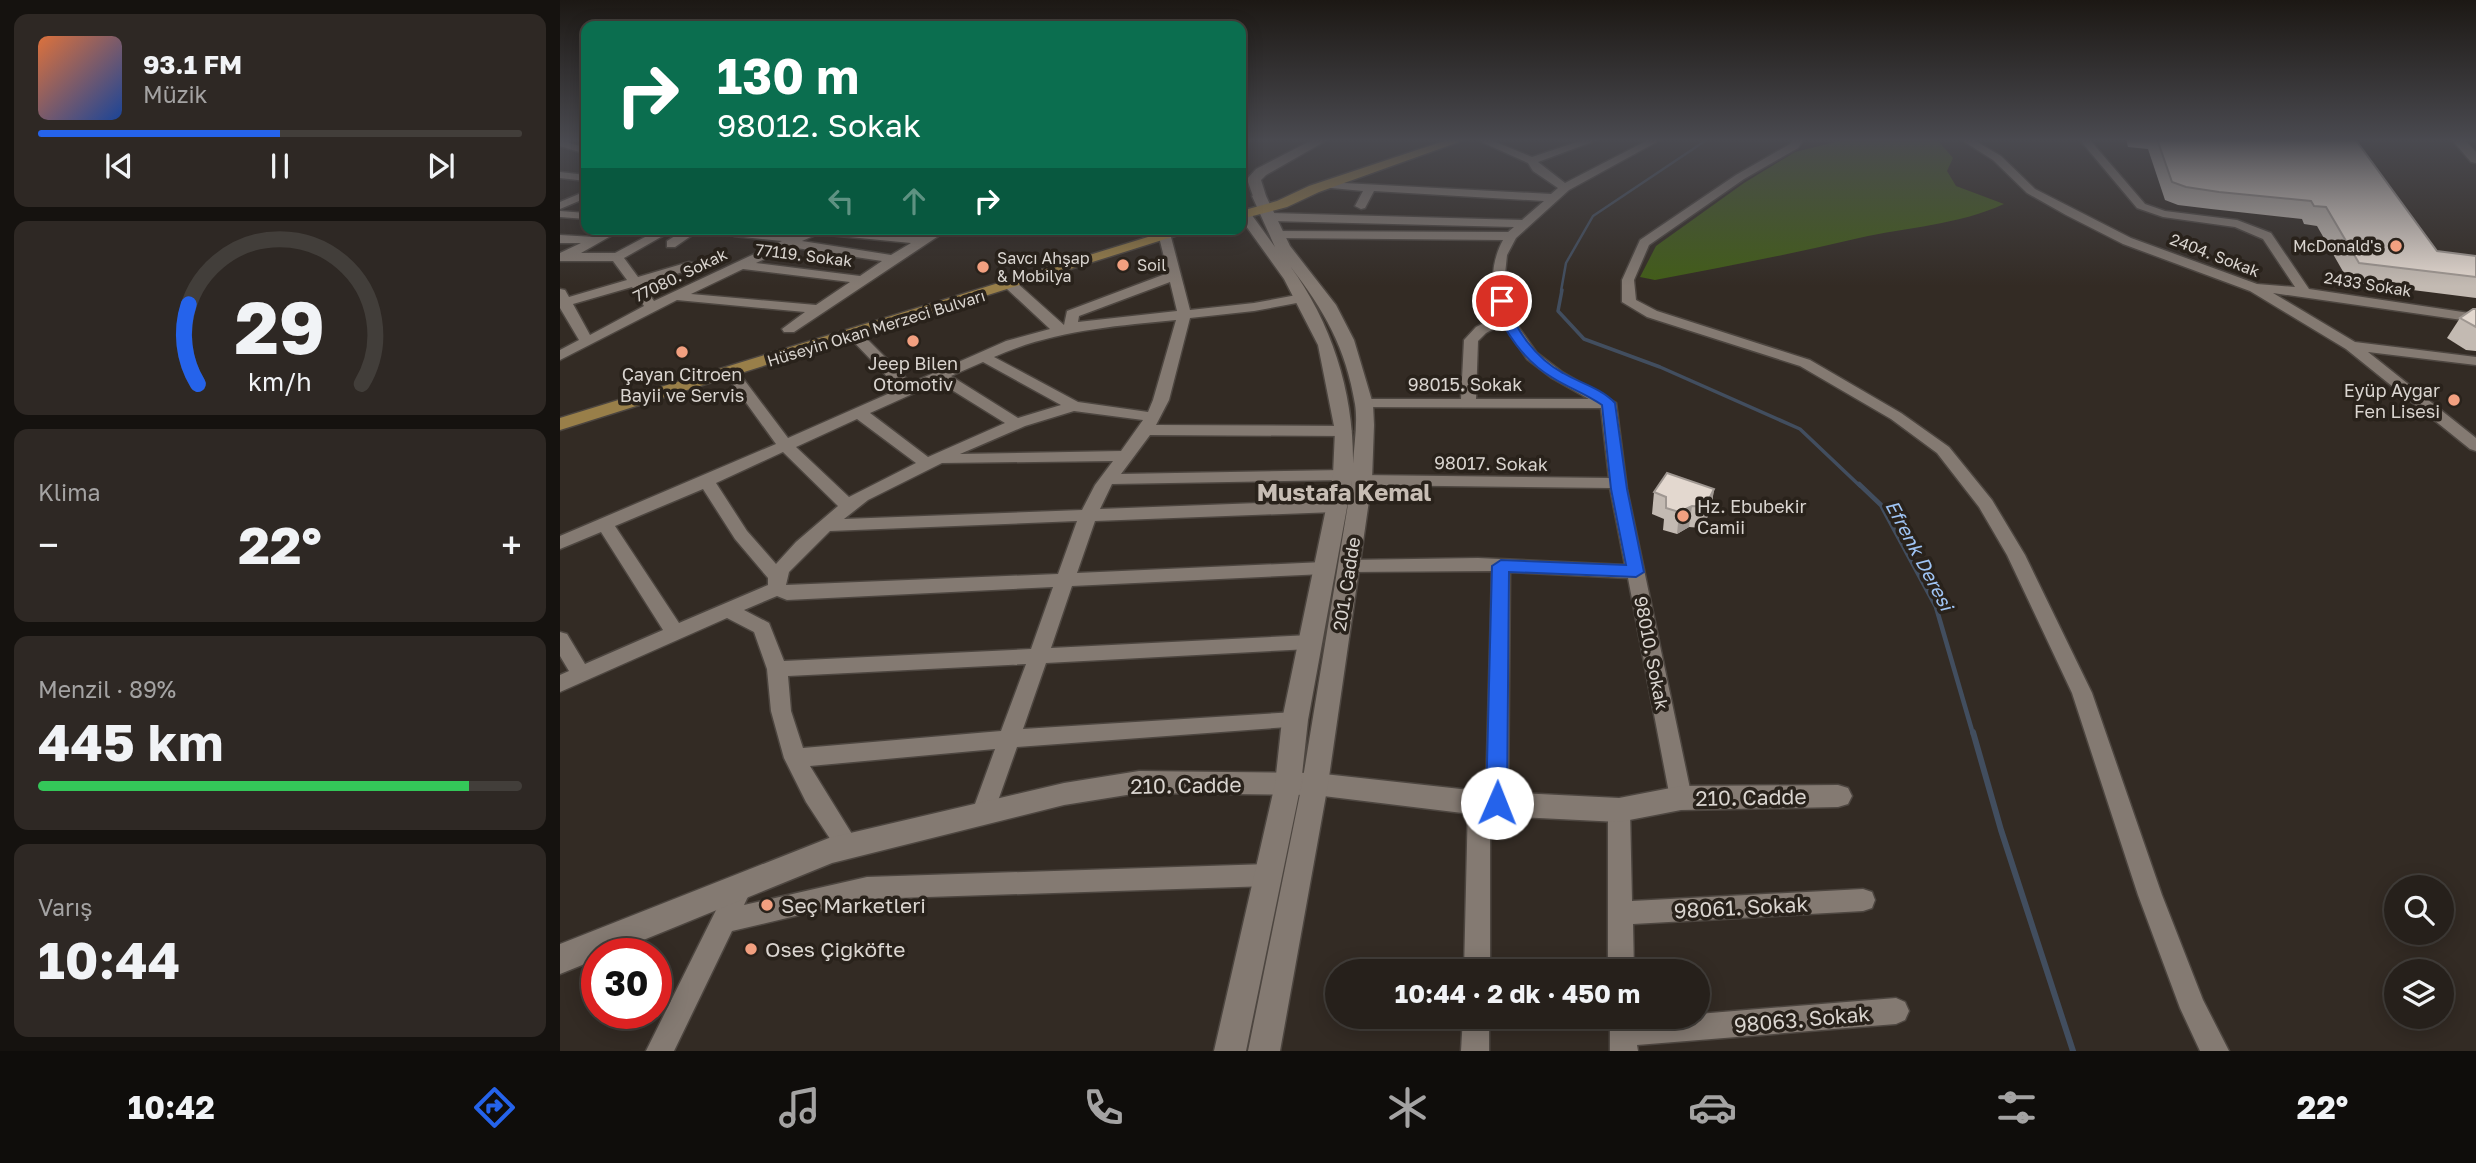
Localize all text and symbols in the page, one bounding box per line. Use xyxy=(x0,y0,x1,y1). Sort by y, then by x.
text: 130 m xyxy=(717,46,859,105)
text: 93.1 FM xyxy=(143,49,242,80)
icon: right xyxy=(602,49,693,140)
text: Müzik xyxy=(143,80,208,108)
text: 98012. Sokak xyxy=(717,106,921,144)
icon: previous xyxy=(100,147,138,185)
icon: pause xyxy=(261,147,299,185)
icon: next xyxy=(422,147,460,185)
icon: left xyxy=(822,182,860,220)
icon: ahead xyxy=(895,182,933,220)
icon: right xyxy=(968,182,1006,220)
street label: 2404. Sokak xyxy=(2167,229,2263,281)
place label: McDonald's xyxy=(2293,236,2382,256)
marker: McDonald's xyxy=(2388,238,2404,254)
street label: 77119. Sokak xyxy=(754,239,854,271)
street label: 77080. Sokak xyxy=(630,244,730,306)
place label: Savcı Ahşap & Mobilya xyxy=(997,248,1090,286)
place label: Soil xyxy=(1137,255,1166,275)
marker: Soil xyxy=(1115,257,1131,273)
marker: Savcı Ahşap & Mobilya xyxy=(975,259,991,275)
street label: 2433 Sokak xyxy=(2323,267,2413,301)
pin xyxy=(1472,271,1532,331)
icon: arrive xyxy=(1483,282,1521,320)
text: 29 xyxy=(235,284,325,371)
street label: Hüseyin Okan Merzeci Bulvarı xyxy=(764,285,988,371)
marker: Jeep Bilen Otomotiv xyxy=(905,333,921,349)
marker: Çayan Citroen Bayii ve Servis xyxy=(674,344,690,360)
place label: Jeep Bilen Otomotiv xyxy=(868,352,958,395)
place label: Çayan Citroen Bayii ve Servis xyxy=(620,363,744,406)
text: km/h xyxy=(248,366,312,397)
street label: 98015. Sokak xyxy=(1408,373,1522,395)
place label: Eyüp Aygar Fen Lisesi xyxy=(2344,379,2440,422)
marker: Eyüp Aygar Fen Lisesi xyxy=(2446,392,2462,408)
street label: 98017. Sokak xyxy=(1434,451,1548,475)
district label: Mustafa Kemal xyxy=(1257,477,1431,506)
text: Klima xyxy=(38,478,101,506)
place label: Hz. Ebubekir Camii xyxy=(1697,495,1807,538)
water label: Efrenk Deresi xyxy=(1881,496,1960,616)
marker: Hz. Ebubekir Camii xyxy=(1675,508,1691,524)
text: 22° xyxy=(238,513,322,575)
text: − xyxy=(38,522,59,567)
text: + xyxy=(501,522,522,567)
street label: 201. Cadde xyxy=(1328,535,1364,633)
street label: 98010. Sokak xyxy=(1630,594,1674,712)
text: Menzil · 89% xyxy=(38,675,176,703)
text: 445 km xyxy=(38,710,223,772)
position arrow xyxy=(1460,766,1534,840)
street label: 210. Cadde xyxy=(1130,771,1242,799)
street label: 210. Cadde xyxy=(1695,783,1807,811)
map controls xyxy=(2384,875,2454,1029)
button: search xyxy=(2384,875,2454,945)
street label: 98061. Sokak xyxy=(1673,890,1809,923)
place label: Seç Marketleri xyxy=(781,892,926,918)
text: Varış xyxy=(38,893,92,921)
marker: Seç Marketleri xyxy=(759,897,775,913)
text: 10:44 xyxy=(38,928,180,990)
place label: Oses Çiğköfte xyxy=(765,936,905,962)
speed limit sign: 30 xyxy=(581,938,672,1029)
marker: Oses Çiğköfte xyxy=(743,941,759,957)
button: layers xyxy=(2384,959,2454,1029)
text: 10:44 · 2 dk · 450 m xyxy=(1395,978,1640,1009)
street label: 98063. Sokak xyxy=(1733,1000,1871,1038)
icon: directions xyxy=(470,1083,519,1132)
icon: music xyxy=(775,1083,824,1132)
icon: phone xyxy=(1079,1083,1128,1132)
icon: climate xyxy=(1383,1083,1432,1132)
icon: car xyxy=(1688,1083,1737,1132)
icon: filters xyxy=(1992,1083,2041,1132)
text: 10:42 xyxy=(128,1088,215,1126)
text: 22° xyxy=(2297,1088,2348,1126)

